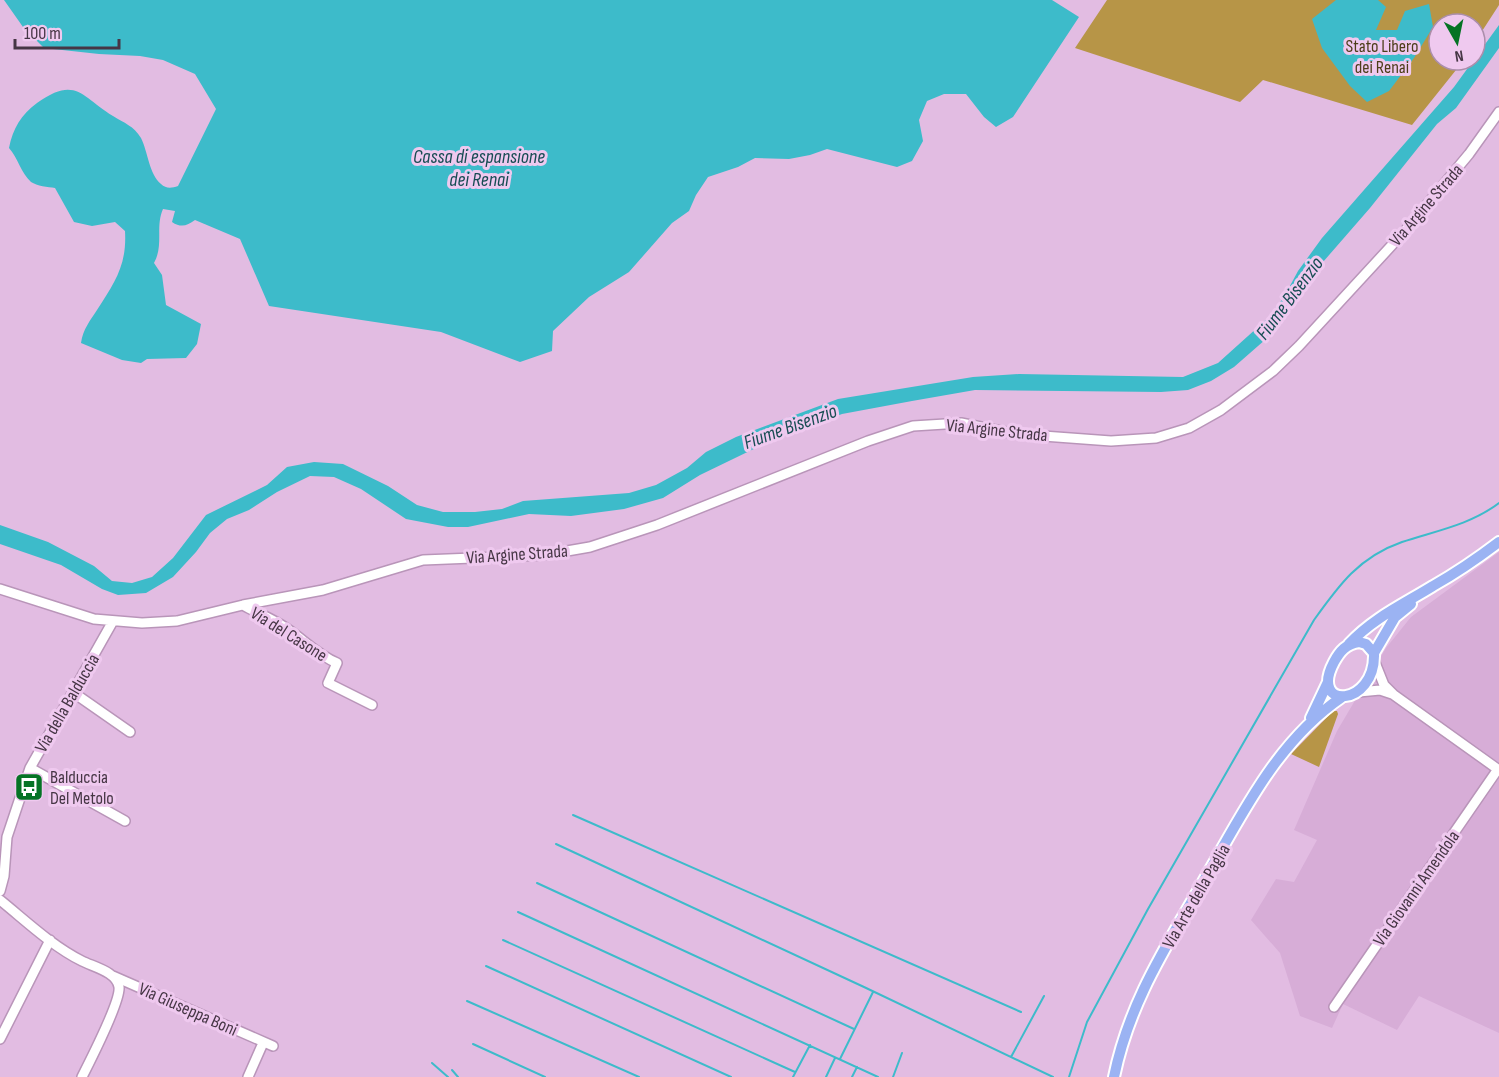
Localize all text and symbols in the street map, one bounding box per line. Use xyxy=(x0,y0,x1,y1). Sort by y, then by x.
scale bar xyxy=(15,12,118,50)
north arrow xyxy=(1427,12,1487,72)
text: 100 m xyxy=(24,23,61,44)
park label: Stato Libero dei Renai xyxy=(1346,36,1418,78)
text: N xyxy=(1453,45,1465,65)
water label: Cassa di espansione dei Renai xyxy=(413,145,545,192)
street label: Via Argine Strada xyxy=(1385,160,1468,251)
water label: Fiume Bisenzio xyxy=(1251,252,1329,345)
water label: Fiume Bisenzio xyxy=(740,399,840,455)
street label: Via Argine Strada xyxy=(945,415,1049,446)
street label: Via Argine Strada xyxy=(466,540,569,569)
street label: Via del Casone xyxy=(247,603,331,666)
street label: Via della Balduccia xyxy=(31,650,104,756)
place label: Balduccia Del Metolo xyxy=(50,767,114,809)
bus stop icon: Balduccia Del Metolo xyxy=(13,771,45,803)
street label: Via Giovanni Amendola xyxy=(1369,827,1464,950)
street label: Via Arte della Paglia xyxy=(1158,840,1235,952)
street label: Via Giuseppa Boni xyxy=(135,978,241,1041)

